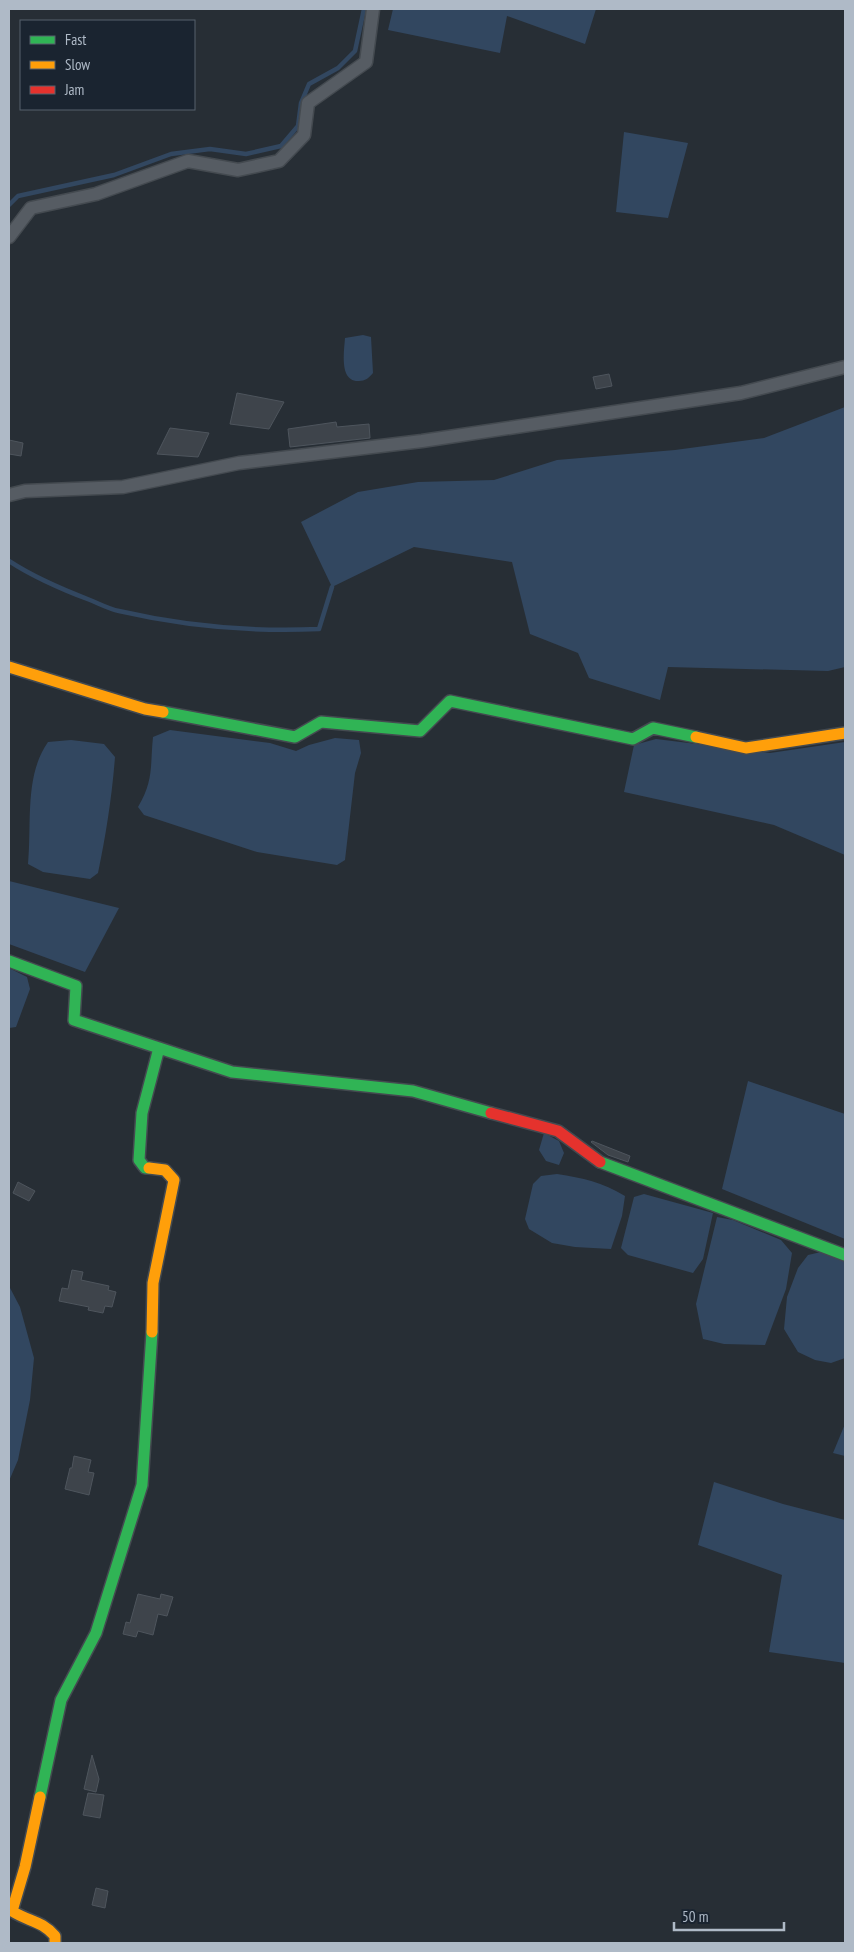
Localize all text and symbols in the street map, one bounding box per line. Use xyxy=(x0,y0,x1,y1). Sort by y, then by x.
legend xyxy=(20,20,195,110)
text: Fast xyxy=(65,30,86,49)
text: Slow xyxy=(65,55,90,74)
text: Jam xyxy=(64,80,84,99)
scale bar xyxy=(674,1900,784,1932)
text: 50 m xyxy=(682,1907,708,1926)

